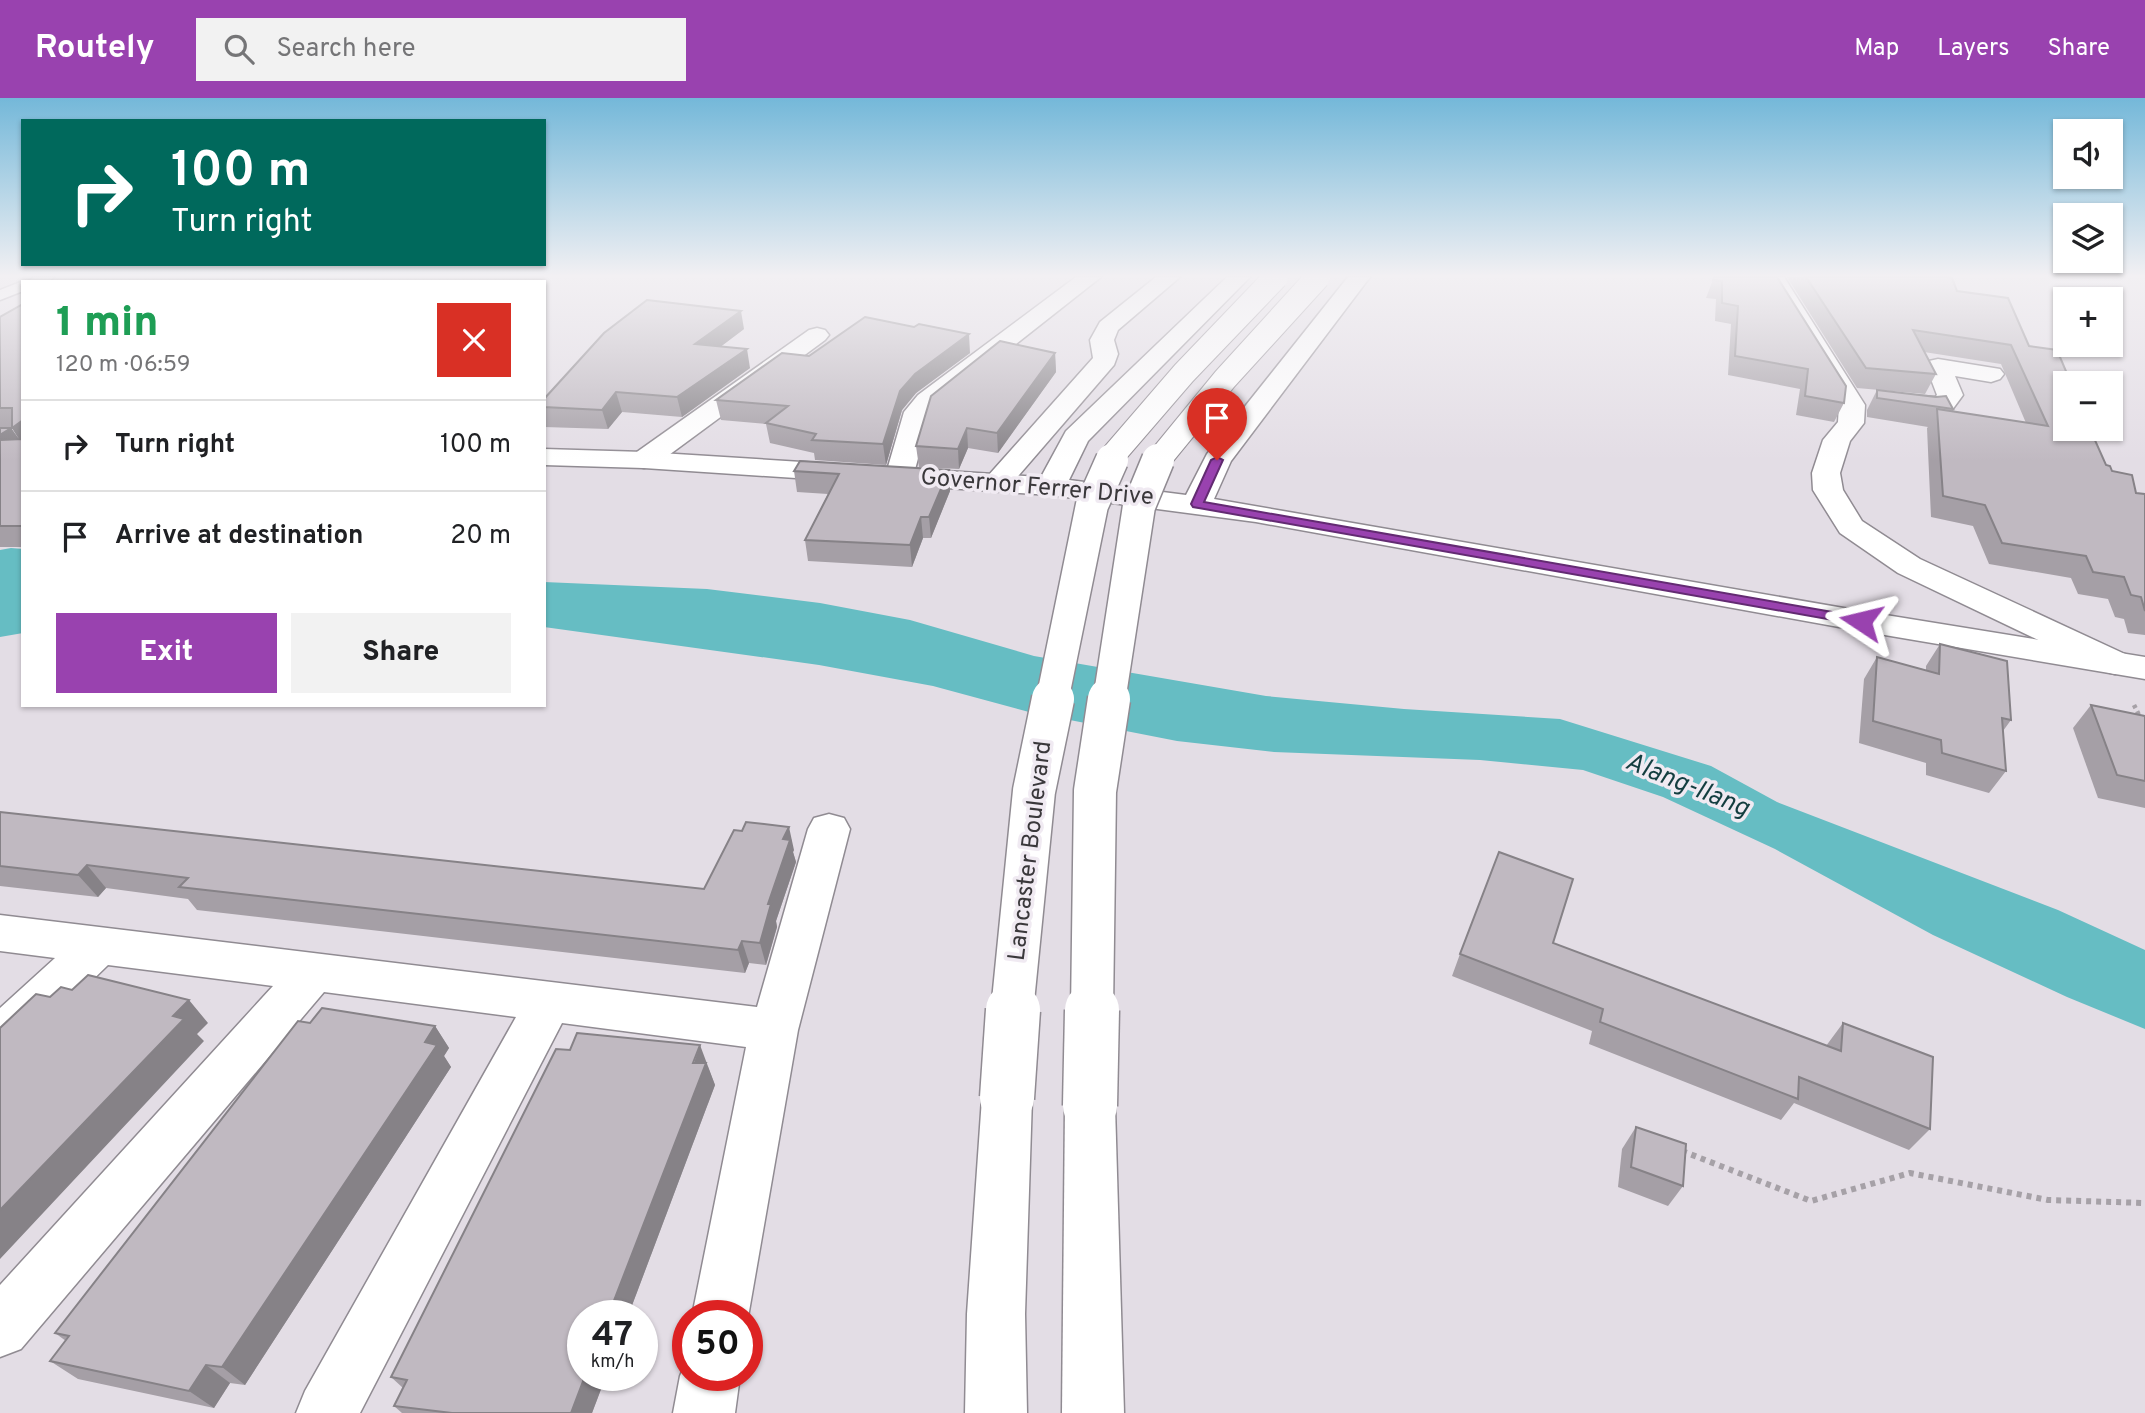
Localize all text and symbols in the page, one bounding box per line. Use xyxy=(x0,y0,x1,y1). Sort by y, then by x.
search box xyxy=(196,18,686,81)
text: Routely xyxy=(35,28,154,70)
icon: search xyxy=(220,30,258,68)
text: Search here xyxy=(276,33,415,66)
text: Map xyxy=(1854,34,1899,64)
text: Layers xyxy=(1937,34,2009,64)
text: Share xyxy=(2047,34,2110,64)
map controls xyxy=(2053,119,2123,441)
button: sound xyxy=(2053,119,2123,189)
text: 100 m xyxy=(171,142,310,204)
icon: right xyxy=(56,147,147,238)
text: Turn right xyxy=(171,203,313,243)
button: layers xyxy=(2053,203,2123,273)
button: + xyxy=(2053,287,2123,357)
text: 1 min xyxy=(56,298,159,351)
button: close xyxy=(437,303,511,377)
text: 120 m · 06:59 xyxy=(56,351,191,380)
button: − xyxy=(2053,371,2123,441)
pin xyxy=(1187,388,1247,460)
icon: arrive xyxy=(1198,399,1236,437)
icon: right xyxy=(56,427,94,465)
text: Turn right xyxy=(115,429,235,462)
text: 100 m xyxy=(440,429,511,462)
street label: Governor Ferrer Drive xyxy=(919,463,1155,513)
icon: arrive xyxy=(56,518,94,556)
text: Arrive at destination xyxy=(115,520,363,553)
text: 20 m xyxy=(450,520,511,553)
position arrow xyxy=(1824,584,1898,658)
button: Exit xyxy=(56,613,277,693)
button: Share xyxy=(291,613,511,693)
street label: Lancaster Boulevard xyxy=(1003,739,1059,963)
water label: Alang-Ilang xyxy=(1620,746,1755,826)
speed limit sign: 50 xyxy=(672,1300,763,1391)
text: 47 xyxy=(592,1314,633,1358)
text: km/h xyxy=(591,1351,634,1374)

